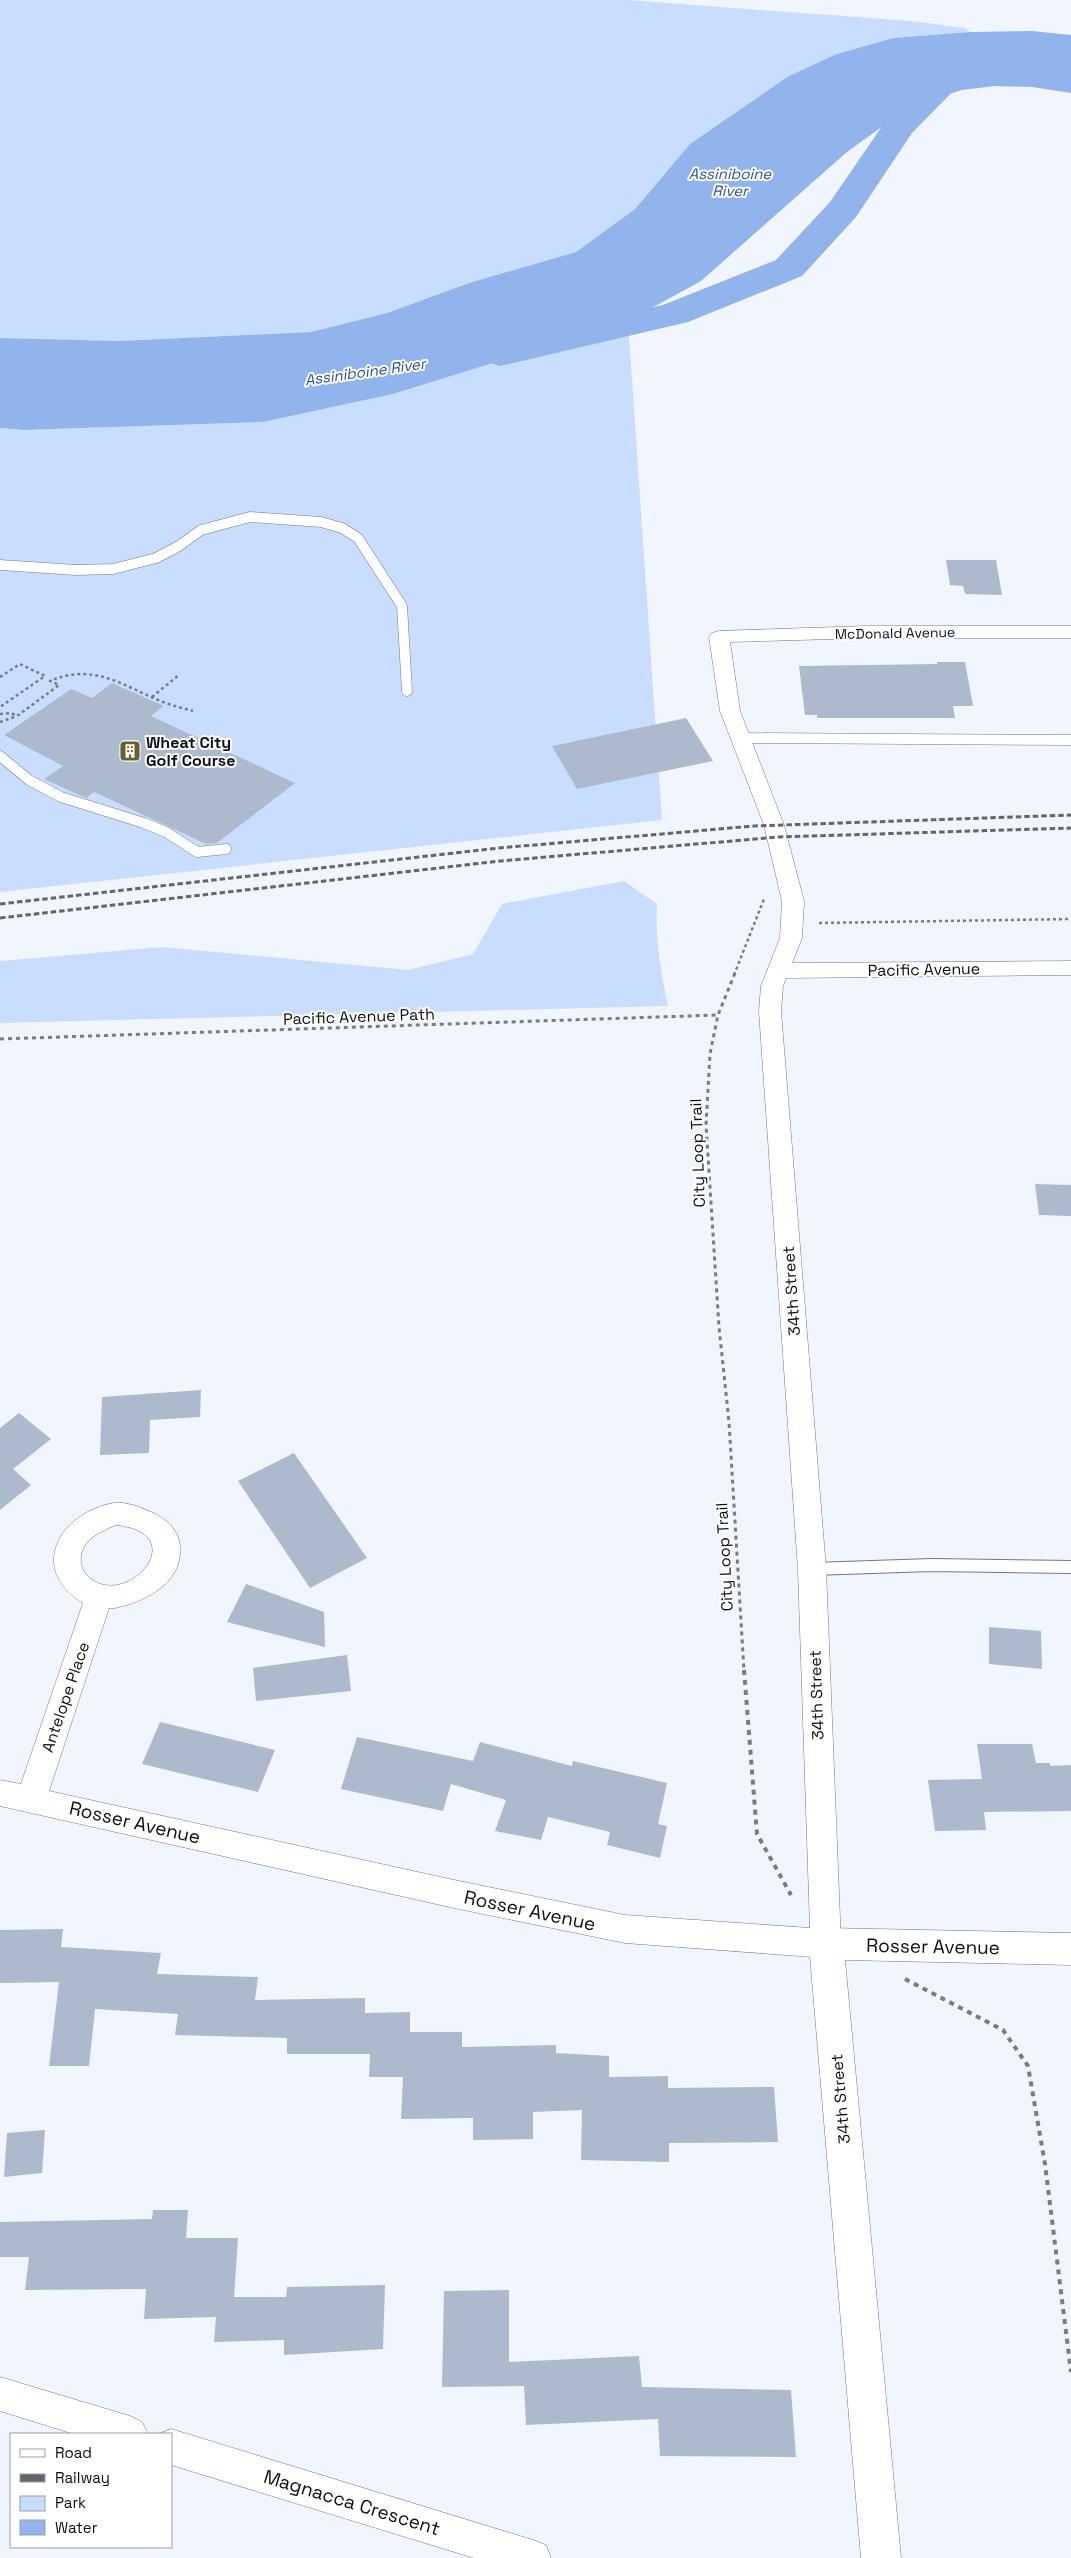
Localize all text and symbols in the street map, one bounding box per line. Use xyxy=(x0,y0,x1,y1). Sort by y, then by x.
water label: Assiniboine River xyxy=(689,164,772,200)
water label: Assiniboine River xyxy=(303,353,428,389)
street label: McDonald Avenue xyxy=(835,623,955,643)
place label: Wheat City Golf Course xyxy=(146,732,235,771)
building icon: Wheat City Golf Course xyxy=(118,739,142,763)
street label: Pacific Avenue xyxy=(868,958,980,981)
street label: Pacific Avenue Path xyxy=(283,1003,435,1030)
street label: City Loop Trail xyxy=(685,1098,710,1208)
street label: 34th Street xyxy=(778,1245,805,1337)
street label: City Loop Trail xyxy=(711,1502,738,1612)
street label: Antelope Place xyxy=(37,1639,94,1755)
street label: 34th Street xyxy=(804,1650,829,1740)
street label: Rosser Avenue xyxy=(67,1795,203,1850)
street label: Rosser Avenue xyxy=(462,1884,598,1937)
street label: Rosser Avenue xyxy=(866,1933,1000,1960)
street label: 34th Street xyxy=(826,2053,855,2145)
legend xyxy=(10,2433,172,2548)
text: Road xyxy=(55,2443,92,2462)
street label: Magnacca Crescent xyxy=(261,2464,443,2541)
text: Railway xyxy=(55,2468,110,2487)
text: Park xyxy=(55,2493,86,2512)
text: Water xyxy=(55,2518,98,2537)

